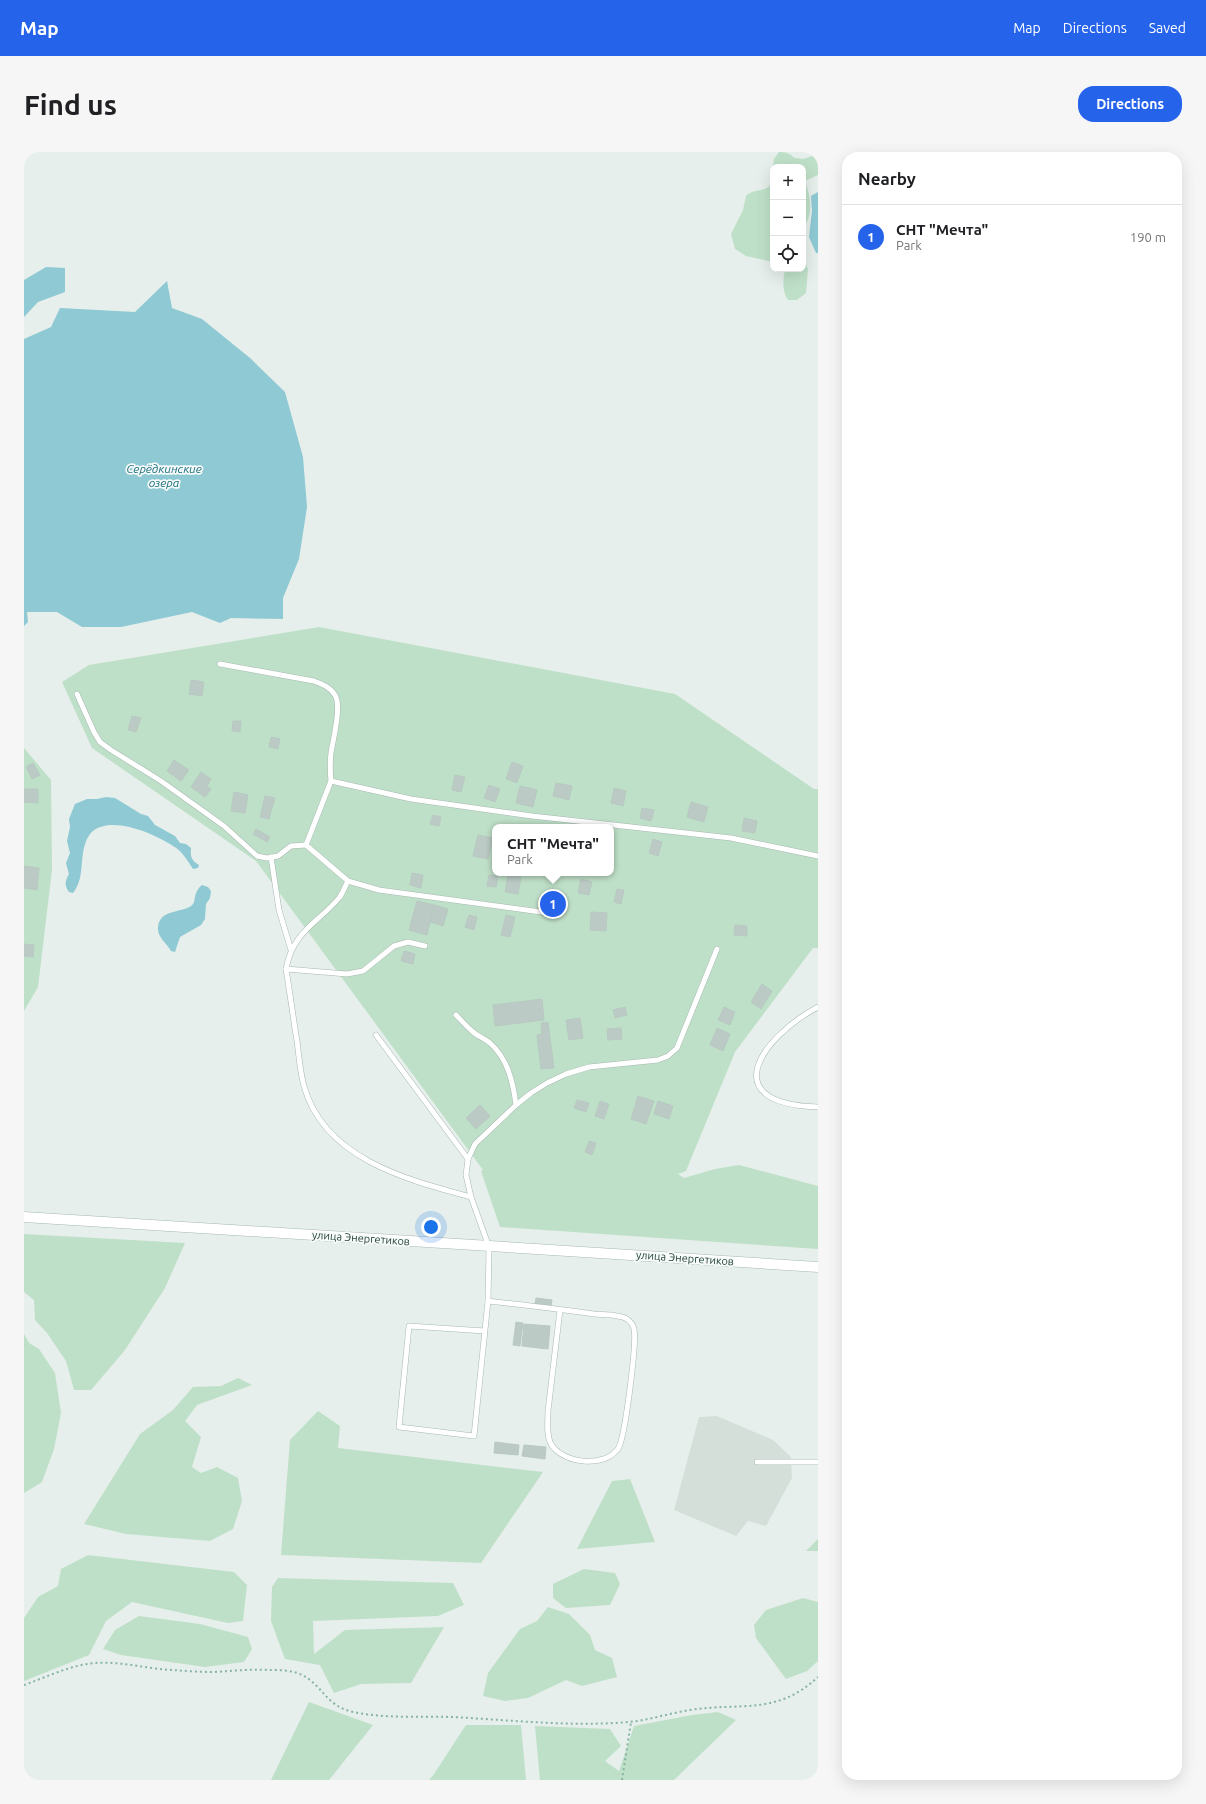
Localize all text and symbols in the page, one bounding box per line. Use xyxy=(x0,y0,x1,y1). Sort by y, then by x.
text: Map xyxy=(20,17,59,39)
text: Map xyxy=(1013,20,1041,36)
text: Directions xyxy=(1063,20,1127,36)
text: Saved xyxy=(1149,20,1186,36)
button: Directions xyxy=(1078,86,1182,122)
text: Find us xyxy=(24,89,117,120)
map controls xyxy=(770,164,806,272)
button: + xyxy=(770,164,806,200)
text: Nearby xyxy=(858,169,916,188)
button: − xyxy=(770,200,806,236)
text: СНТ "Мечта" xyxy=(896,221,988,238)
text: 1 xyxy=(867,230,875,244)
text: 190 m xyxy=(1130,230,1166,244)
button: locate xyxy=(770,236,806,272)
text: Park xyxy=(896,238,922,252)
water label: Серёдкинские озера xyxy=(126,462,202,489)
popup xyxy=(492,824,614,876)
text: СНТ "Мечта" xyxy=(507,835,599,852)
text: Park xyxy=(507,852,533,866)
pin: 1 xyxy=(540,889,566,919)
your location xyxy=(421,1217,441,1237)
street label: улица Энергетиков xyxy=(312,1229,410,1247)
street label: улица Энергетиков xyxy=(636,1249,734,1267)

